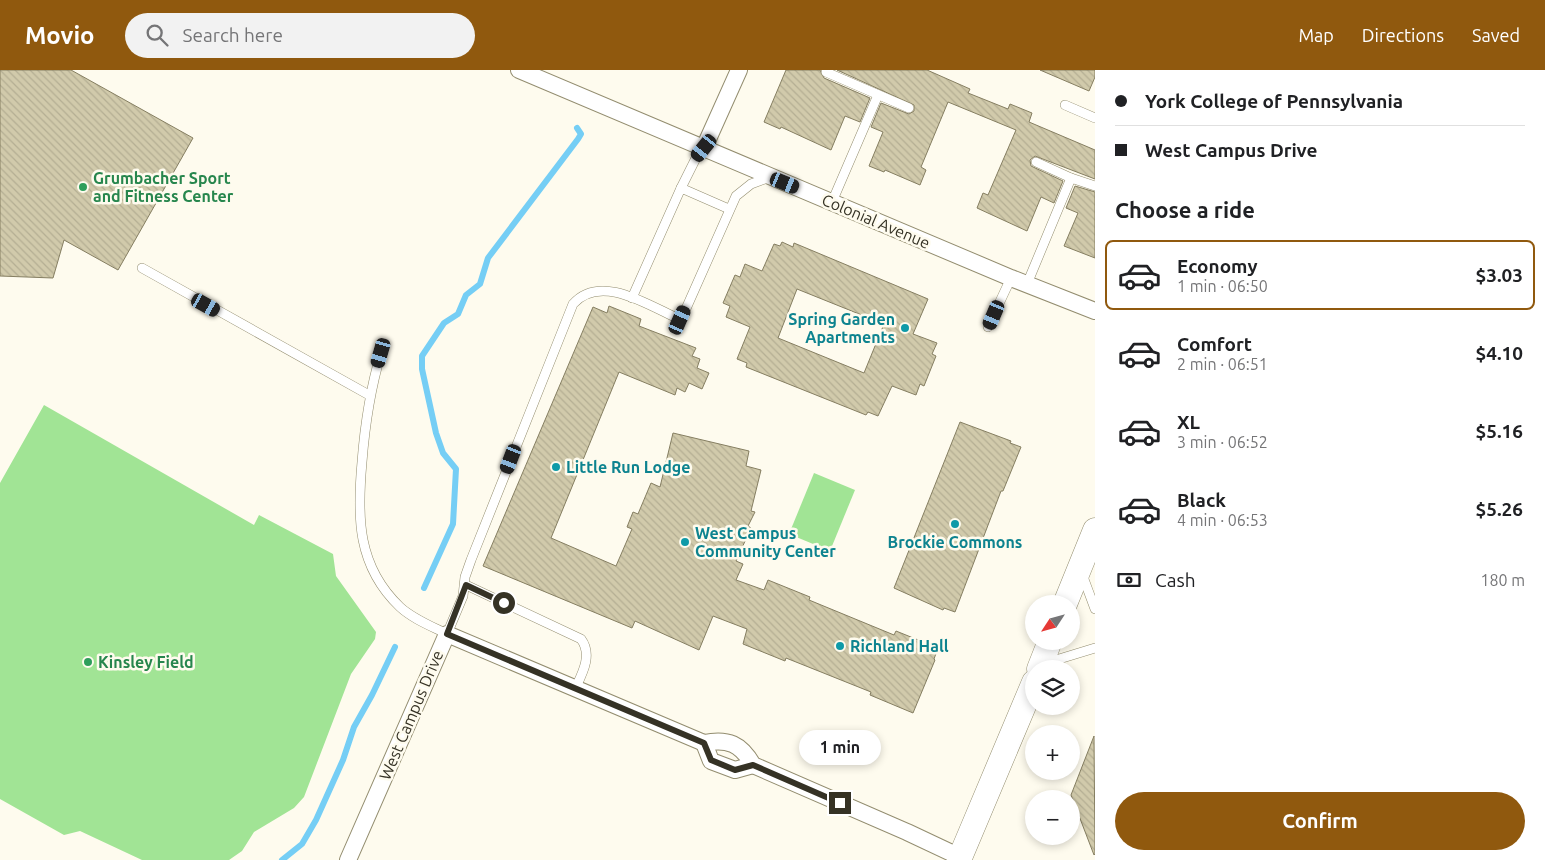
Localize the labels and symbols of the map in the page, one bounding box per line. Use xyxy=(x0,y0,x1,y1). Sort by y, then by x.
car xyxy=(688,132,719,164)
place label: Grumbacher Sport and Fitness Center xyxy=(93,169,234,205)
car xyxy=(768,170,801,196)
marker: Grumbacher Sport and Fitness Center xyxy=(77,181,89,193)
street label: Colonial Avenue xyxy=(819,190,933,252)
car xyxy=(189,291,222,319)
car xyxy=(981,298,1006,332)
car xyxy=(667,303,692,337)
place label: Spring Garden Apartments xyxy=(788,310,895,346)
marker: Spring Garden Apartments xyxy=(899,322,911,334)
car xyxy=(369,337,392,369)
car xyxy=(498,442,523,476)
place label: Little Run Lodge xyxy=(566,458,690,476)
marker: Little Run Lodge xyxy=(550,461,562,473)
marker: Brockie Commons xyxy=(949,518,961,530)
place label: West Campus Community Center xyxy=(695,524,836,560)
place label: Brockie Commons xyxy=(888,533,1022,551)
marker: West Campus Community Center xyxy=(679,536,691,548)
route start xyxy=(493,592,515,614)
north arrow xyxy=(1025,595,1080,650)
place label: Richland Hall xyxy=(850,637,949,655)
marker: Richland Hall xyxy=(834,640,846,652)
street label: West Campus Drive xyxy=(376,647,446,783)
place label: Kinsley Field xyxy=(98,653,194,671)
marker: Kinsley Field xyxy=(82,656,94,668)
callout: 1 min xyxy=(799,730,881,766)
route end xyxy=(829,792,851,814)

